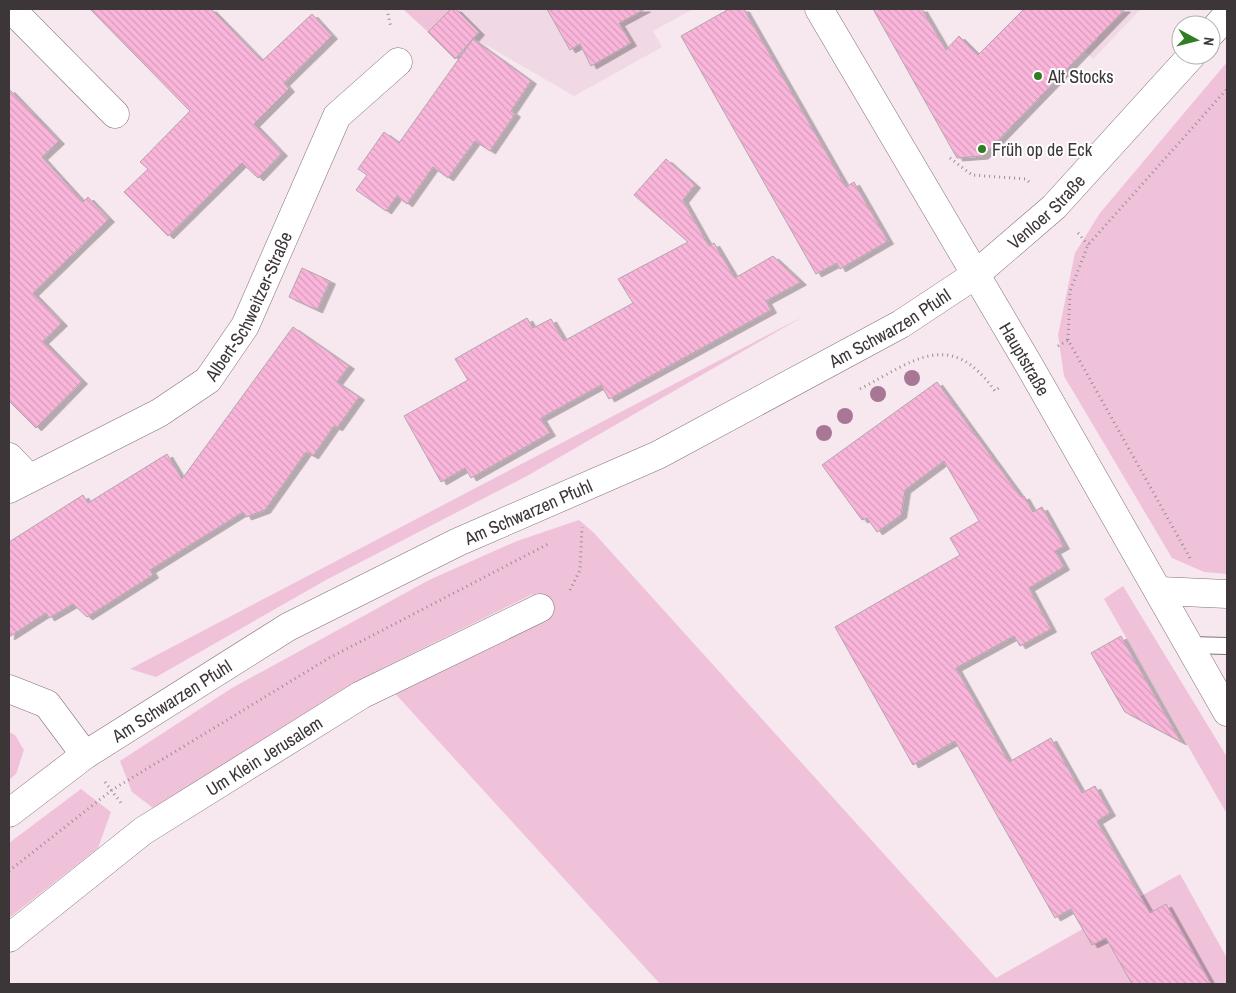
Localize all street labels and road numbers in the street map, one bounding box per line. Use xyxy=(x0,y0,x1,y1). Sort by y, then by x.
street label: Venloer Straße xyxy=(1002,169,1090,254)
street label: Albert-Schweitzer-Straße xyxy=(198,227,297,386)
street label: Am Schwarzen Pfuhl xyxy=(823,282,955,374)
street label: Hauptstraße xyxy=(994,317,1056,400)
street label: Am Schwarzen Pfuhl xyxy=(459,473,596,551)
street label: Am Schwarzen Pfuhl xyxy=(106,653,236,748)
street label: Um Klein Jerusalem xyxy=(201,710,327,801)

